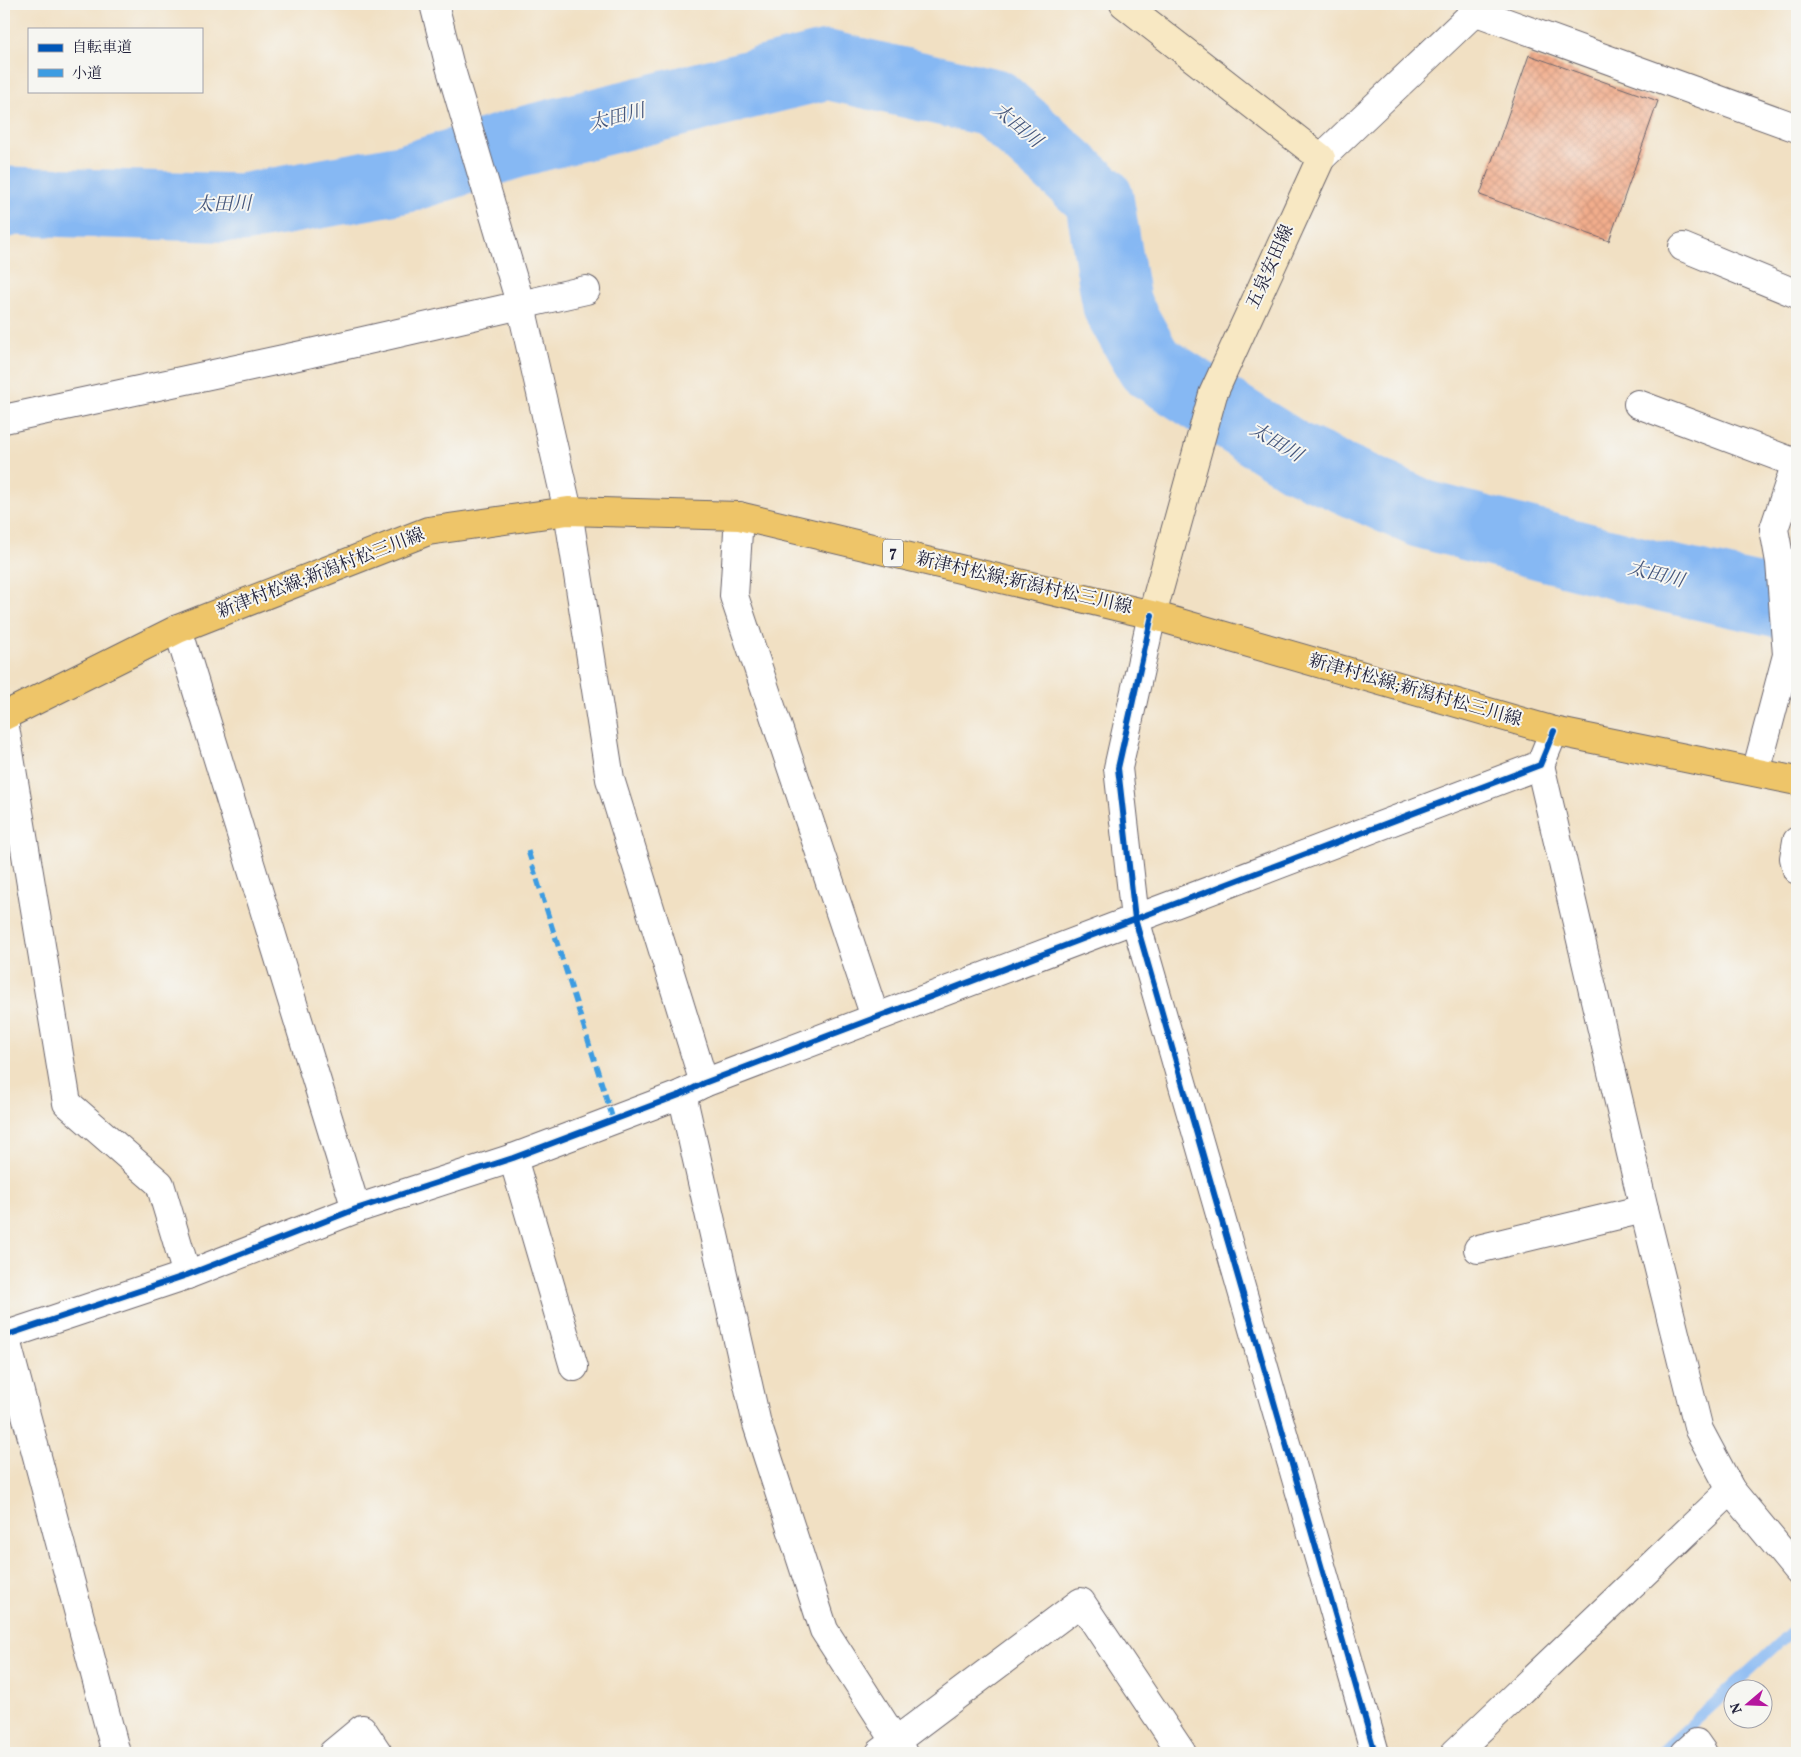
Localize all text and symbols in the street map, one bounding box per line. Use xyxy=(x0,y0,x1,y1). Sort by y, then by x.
legend xyxy=(28,28,202,92)
text: 自転車道 xyxy=(72,38,132,59)
text: 小道 xyxy=(72,64,102,85)
water label: 太田川 xyxy=(586,98,650,138)
water label: 太田川 xyxy=(987,98,1049,156)
water label: 太田川 xyxy=(194,191,254,218)
street label: 五泉安田線 xyxy=(1241,221,1301,313)
water label: 太田川 xyxy=(1245,417,1309,470)
street label: 新津村松線;新潟村松三川線 xyxy=(214,523,428,625)
road number: 7 xyxy=(883,540,903,566)
street label: 新津村松線;新潟村松三川線 xyxy=(914,547,1134,621)
water label: 太田川 xyxy=(1625,555,1689,595)
street label: 新津村松線;新潟村松三川線 xyxy=(1305,649,1525,733)
north arrow xyxy=(1724,1680,1774,1730)
text: N xyxy=(1726,1700,1748,1716)

